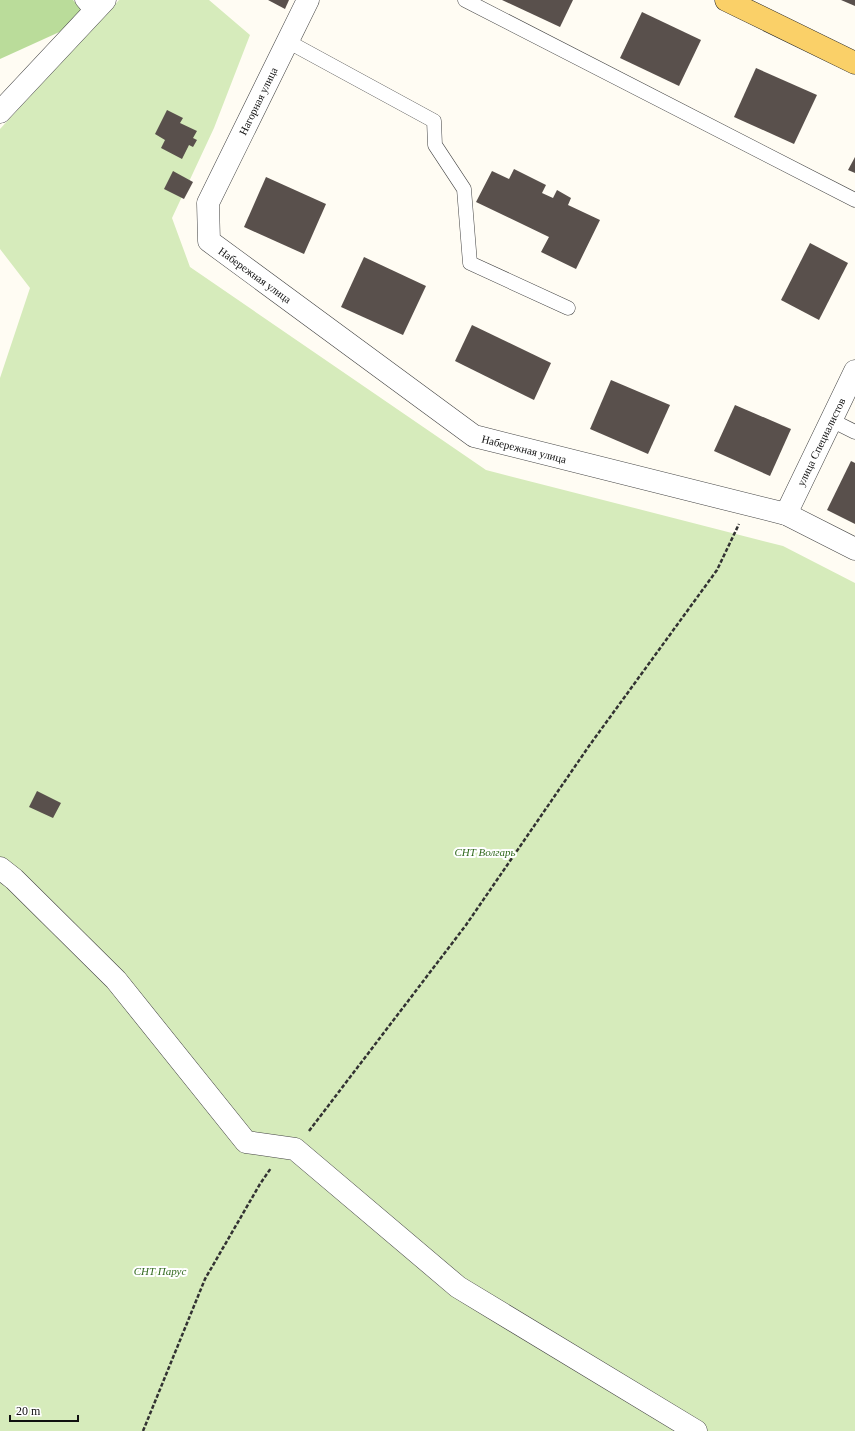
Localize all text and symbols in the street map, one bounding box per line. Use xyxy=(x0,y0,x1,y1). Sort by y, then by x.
street label: Нагорная улица xyxy=(236,65,280,137)
street label: Набережная улица xyxy=(216,245,294,305)
street label: улица Специалистов xyxy=(794,396,848,488)
street label: Набережная улица xyxy=(480,433,568,465)
park label: СНТ Волгарь xyxy=(454,846,516,858)
park label: СНТ Парус xyxy=(134,1265,186,1277)
scale bar xyxy=(10,1397,78,1423)
text: 20 m xyxy=(16,1404,41,1418)

